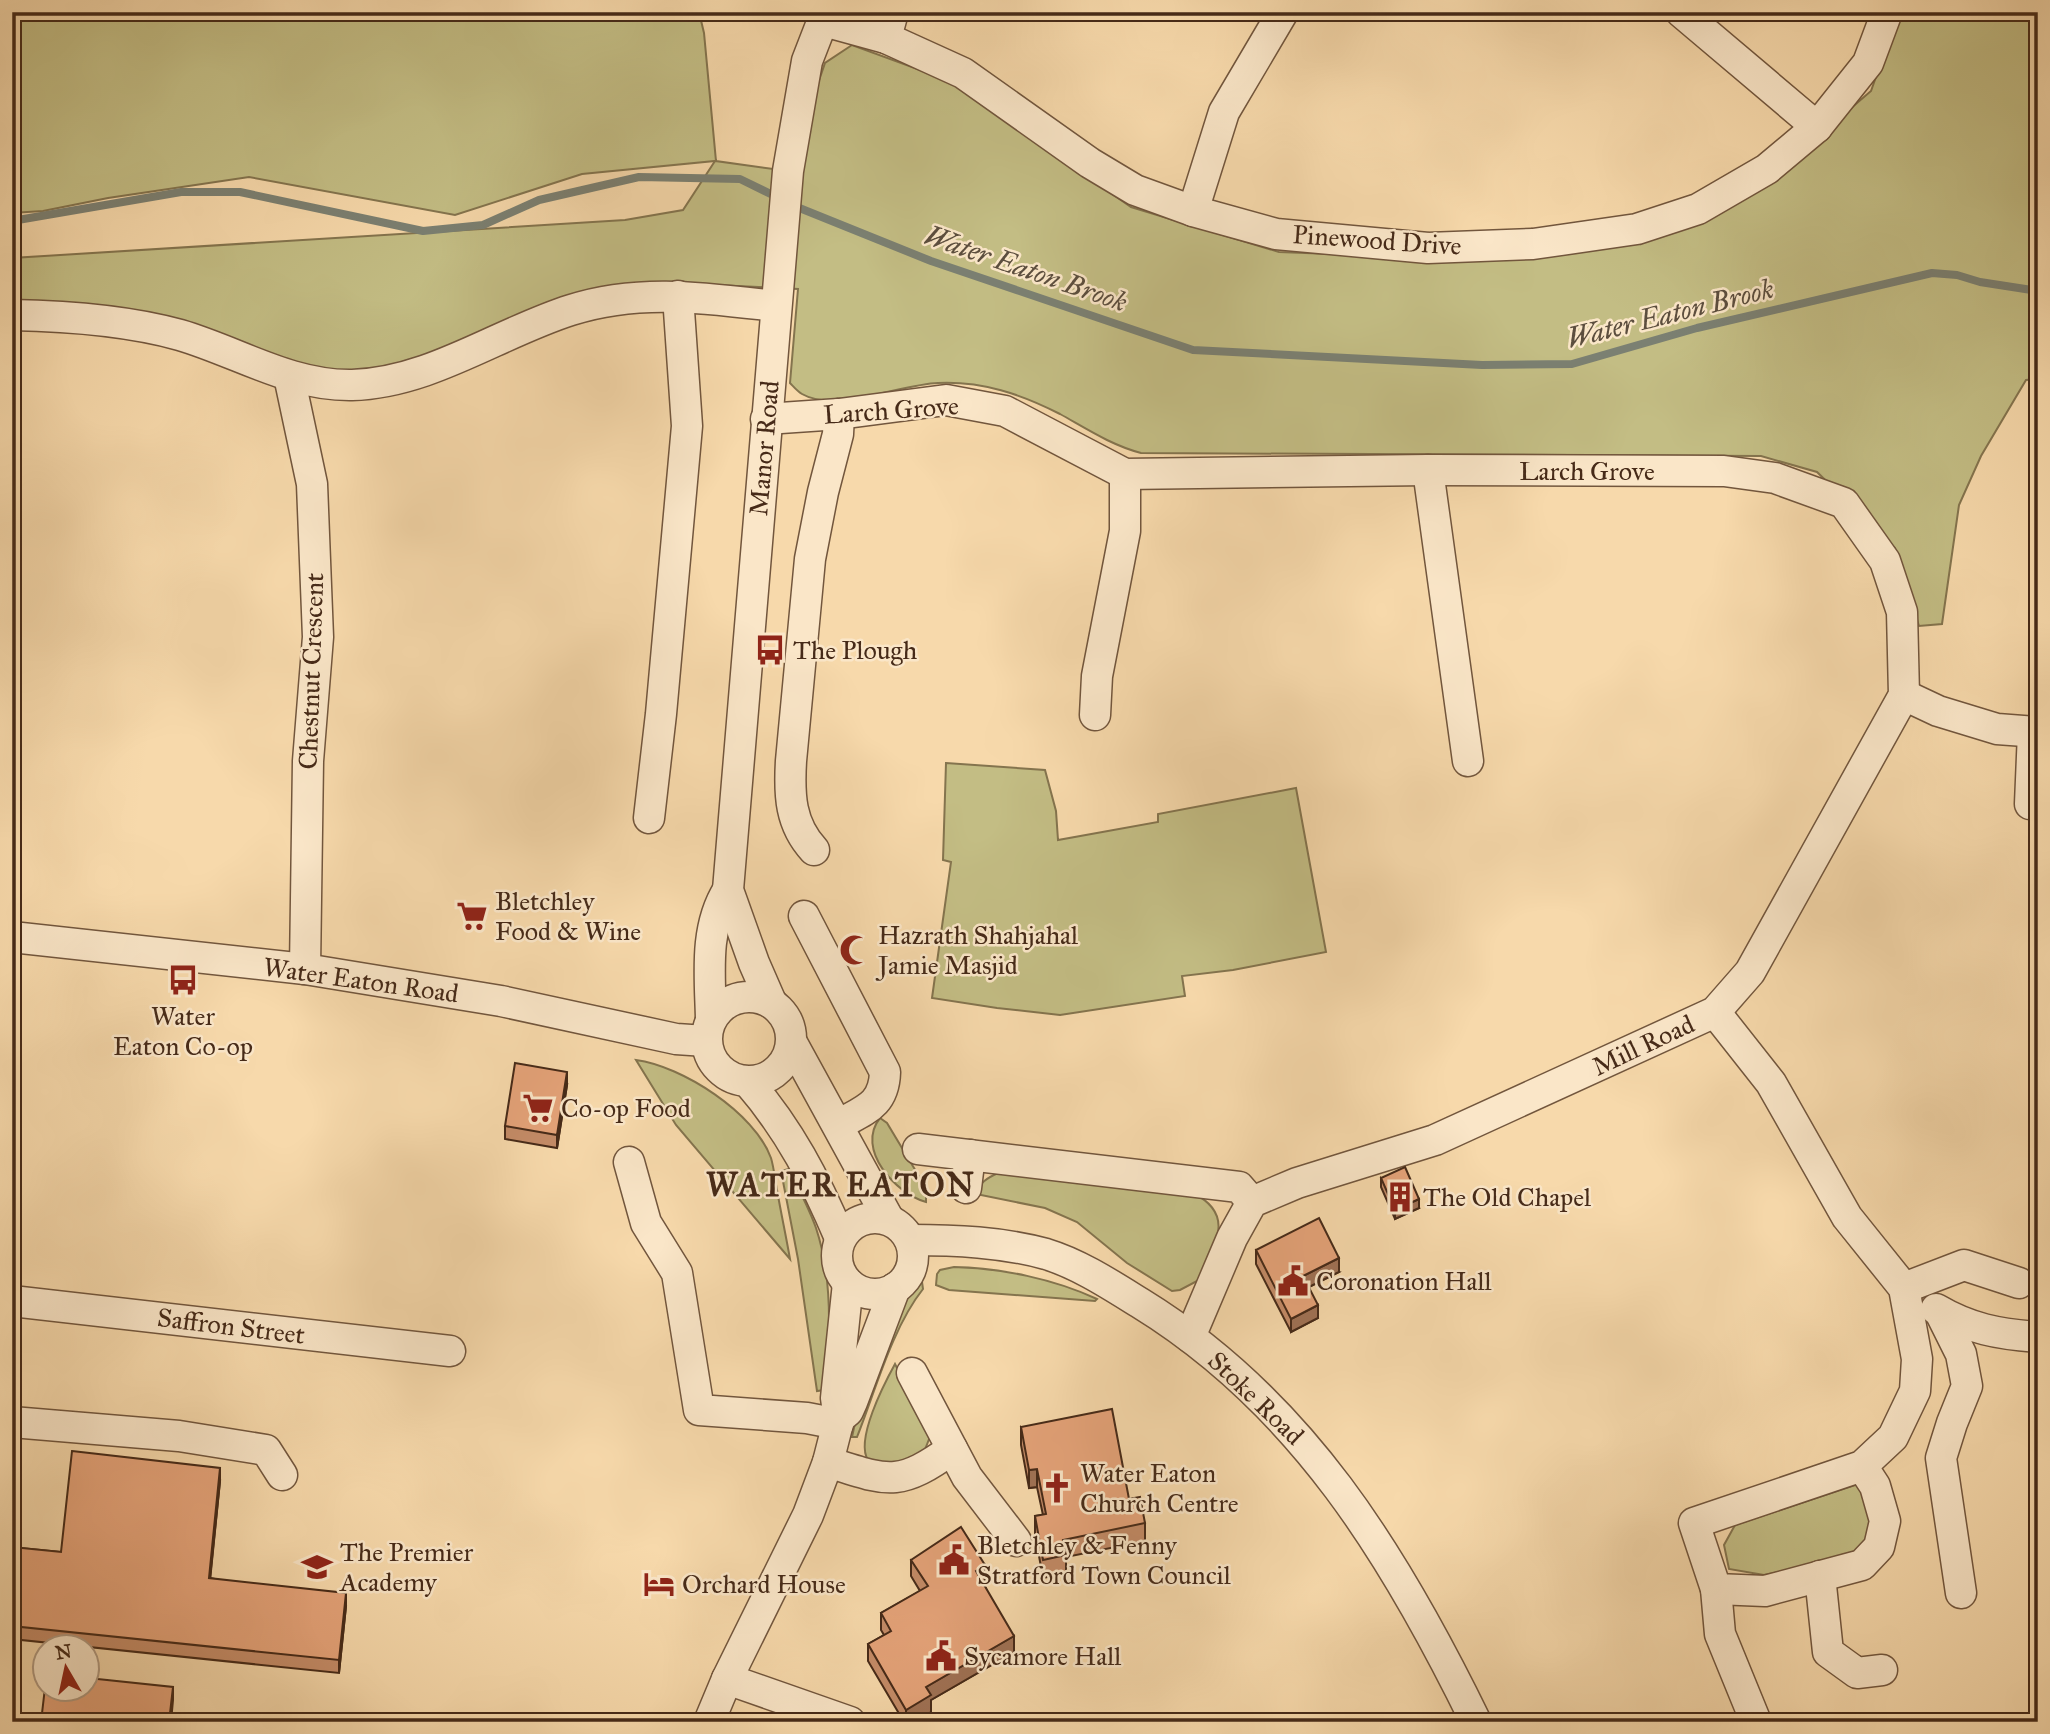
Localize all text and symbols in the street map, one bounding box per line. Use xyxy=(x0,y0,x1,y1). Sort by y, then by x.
water label: Water Eaton Brook xyxy=(920,217,1132,320)
street label: Pinewood Drive xyxy=(1292,218,1463,262)
water label: Water Eaton Brook xyxy=(1563,271,1778,356)
street label: Manor Road xyxy=(742,379,786,517)
street label: Larch Grove xyxy=(822,389,960,431)
street label: Larch Grove xyxy=(1519,455,1655,487)
street label: Chestnut Crescent xyxy=(292,572,330,770)
bus stop icon: The Plough xyxy=(753,633,787,667)
place label: The Plough xyxy=(793,634,918,666)
place label: Bletchley Food & Wine xyxy=(495,885,641,947)
supermarket icon: Bletchley Food & Wine xyxy=(455,899,489,933)
place label: Hazrath Shahjahal Jamie Masjid xyxy=(875,919,1078,981)
mosque icon: Hazrath Shahjahal Jamie Masjid xyxy=(838,933,872,967)
street label: Water Eaton Road xyxy=(261,950,461,1010)
bus stop icon: Water Eaton Co-op xyxy=(166,963,200,997)
place label: Water Eaton Co-op xyxy=(113,1000,253,1062)
street label: Mill Road xyxy=(1587,1007,1699,1083)
supermarket icon: Co-op Food xyxy=(521,1091,555,1125)
place label: Co-op Food xyxy=(561,1092,691,1124)
district label: WATER EATON xyxy=(706,1165,976,1205)
building icon: The Old Chapel xyxy=(1383,1180,1417,1214)
place label: The Old Chapel xyxy=(1423,1181,1591,1213)
public building icon: Coronation Hall xyxy=(1276,1264,1310,1298)
place label: Coronation Hall xyxy=(1316,1265,1492,1297)
street label: Saffron Street xyxy=(155,1301,307,1351)
street label: Stoke Road xyxy=(1201,1344,1311,1452)
place label: Water Eaton Church Centre xyxy=(1080,1457,1239,1519)
church icon: Water Eaton Church Centre xyxy=(1040,1471,1074,1505)
place label: Bletchley & Fenny Stratford Town Council xyxy=(977,1529,1231,1591)
place label: The Premier Academy xyxy=(339,1536,473,1598)
public building icon: Bletchley & Fenny Stratford Town Council xyxy=(937,1543,971,1577)
school or university icon: The Premier Academy xyxy=(300,1550,334,1584)
hotel icon: Orchard House xyxy=(642,1567,676,1601)
place label: Orchard House xyxy=(682,1568,846,1600)
north arrow xyxy=(32,1632,102,1702)
text: N xyxy=(54,1639,73,1664)
public building icon: Sycamore Hall xyxy=(924,1639,958,1673)
place label: Sycamore Hall xyxy=(964,1640,1121,1672)

